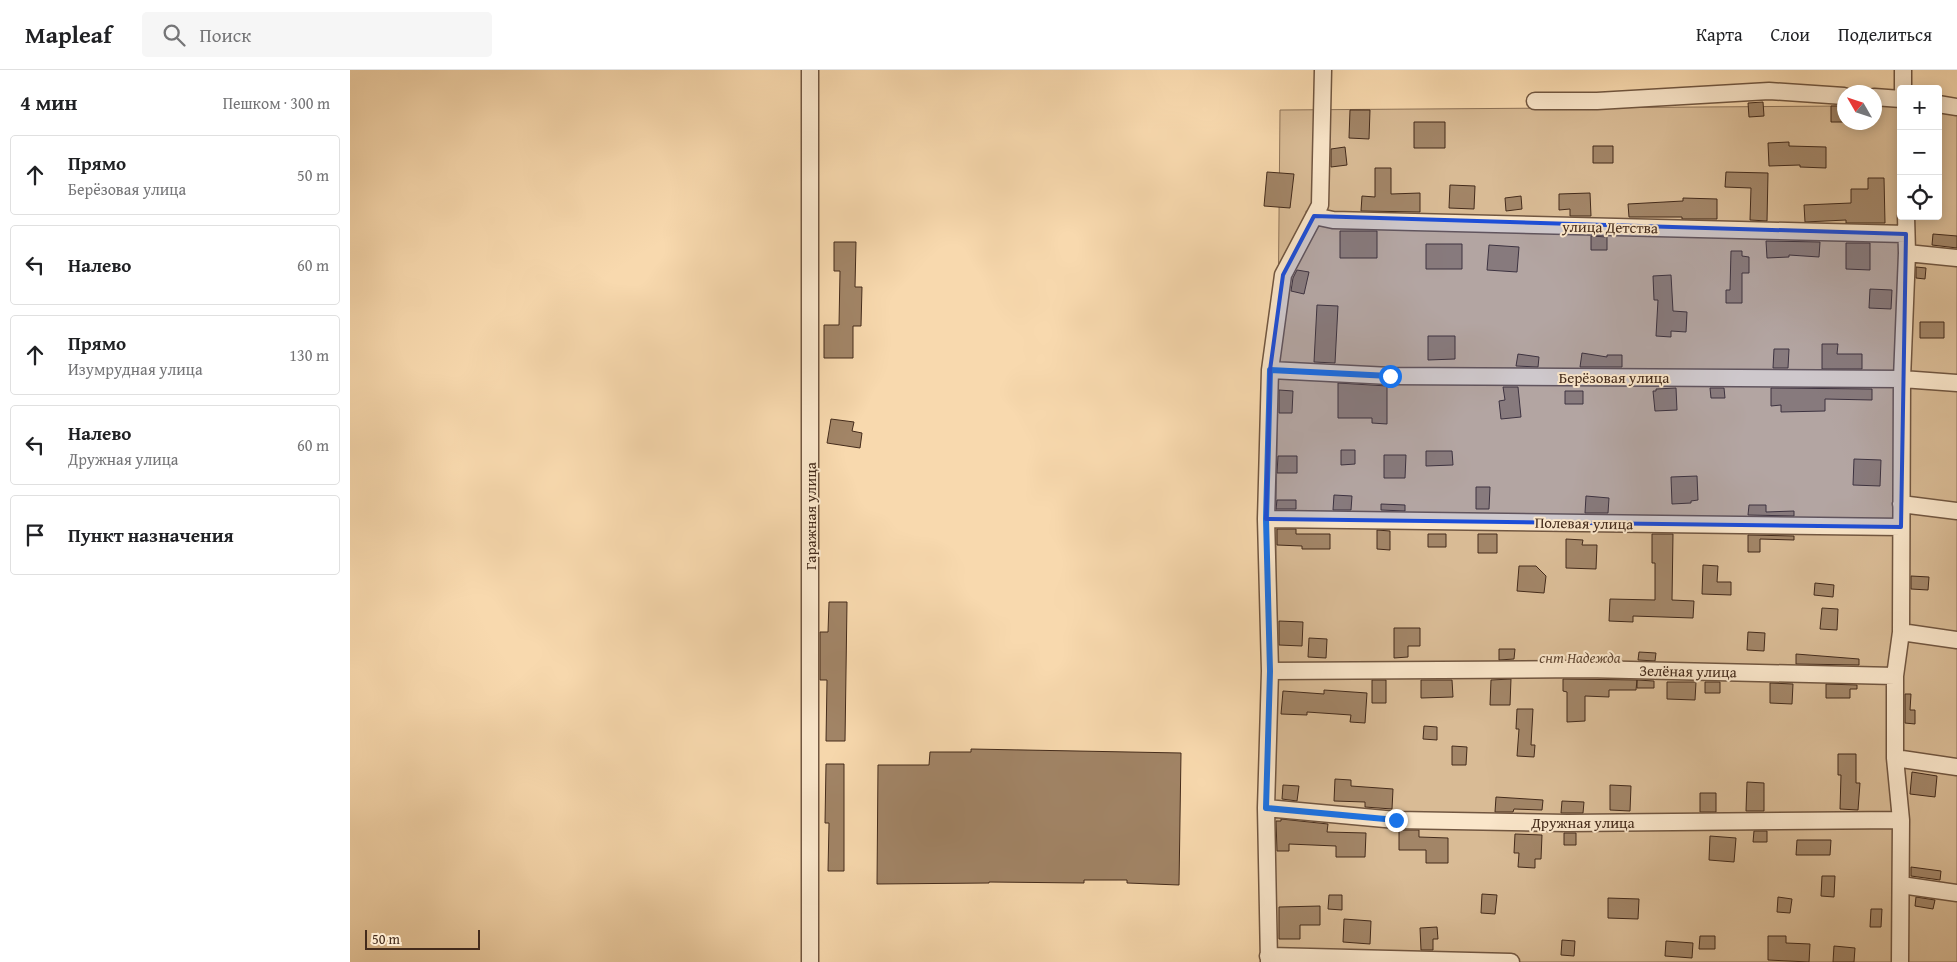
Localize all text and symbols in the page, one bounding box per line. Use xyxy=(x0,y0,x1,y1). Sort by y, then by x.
search box xyxy=(142,12,492,57)
text: Mapleaf xyxy=(25,17,112,52)
icon: search xyxy=(160,21,188,49)
text: Поиск xyxy=(200,21,251,49)
text: Карта xyxy=(1696,21,1743,48)
text: Слои xyxy=(1771,21,1810,48)
text: Поделиться xyxy=(1838,21,1932,48)
north arrow xyxy=(1837,85,1882,130)
map controls xyxy=(1897,85,1942,220)
button: + xyxy=(1897,85,1942,130)
text: 4 мин xyxy=(20,87,77,118)
text: Пешком · 300 m xyxy=(223,91,330,115)
button: − xyxy=(1897,130,1942,175)
text: Прямо xyxy=(68,149,126,177)
icon: ahead xyxy=(21,161,49,189)
text: 50 m xyxy=(297,163,329,187)
button: locate xyxy=(1897,175,1942,220)
text: Берёзовая улица xyxy=(68,177,186,201)
street label: улица Детства xyxy=(1561,216,1659,238)
icon: left xyxy=(21,251,49,279)
text: Налево xyxy=(68,251,131,279)
text: 60 m xyxy=(297,253,329,277)
text: Прямо xyxy=(68,329,126,357)
icon: ahead xyxy=(21,341,49,369)
text: 130 m xyxy=(289,343,329,367)
text: Изумрудная улица xyxy=(68,357,203,381)
route start xyxy=(1379,365,1402,388)
street label: Берёзовая улица xyxy=(1559,367,1670,388)
text: Налево xyxy=(68,419,131,447)
icon: left xyxy=(21,431,49,459)
text: 60 m xyxy=(297,433,329,457)
text: Дружная улица xyxy=(68,447,178,471)
street label: Гаражная улица xyxy=(800,461,821,570)
street label: Полевая улица xyxy=(1535,512,1634,534)
icon: arrive xyxy=(21,521,49,549)
text: Пункт назначения xyxy=(68,521,234,549)
park label: снт Надежда xyxy=(1539,647,1621,668)
street label: Зелёная улица xyxy=(1639,660,1738,682)
route end xyxy=(1385,809,1408,832)
street label: Дружная улица xyxy=(1530,812,1636,833)
scale bar xyxy=(365,927,480,950)
text: 50 m xyxy=(372,929,400,949)

